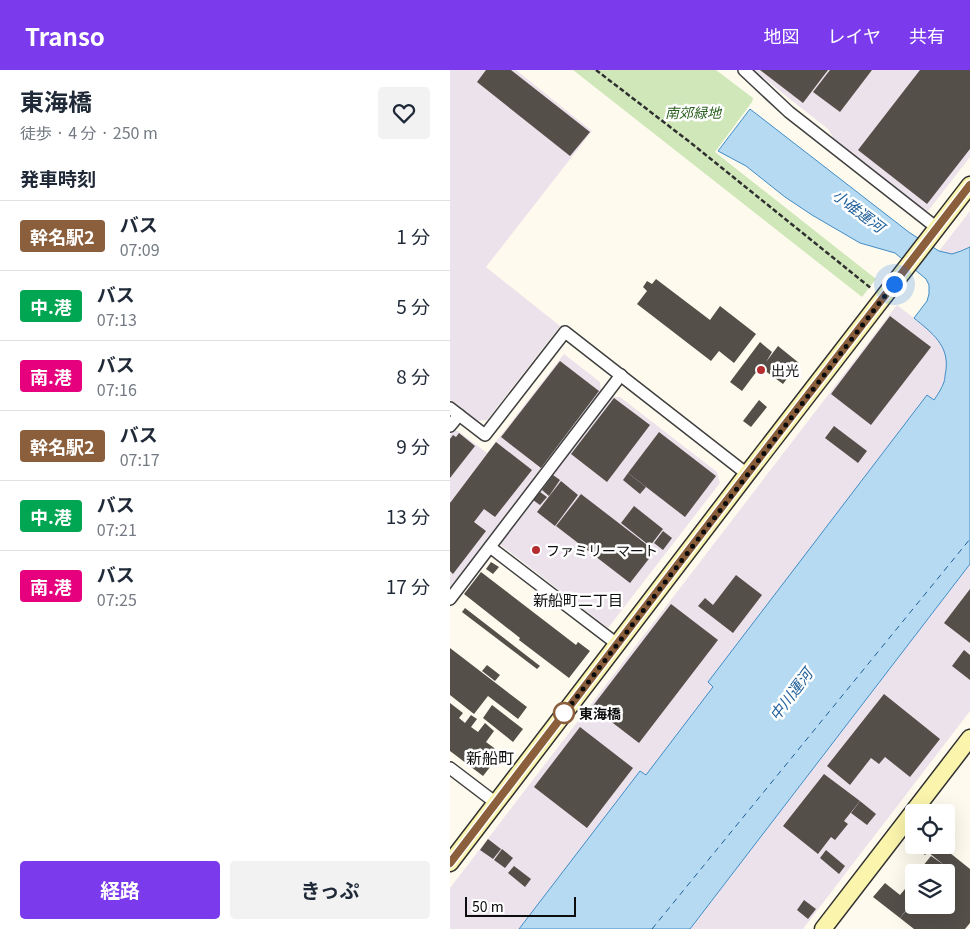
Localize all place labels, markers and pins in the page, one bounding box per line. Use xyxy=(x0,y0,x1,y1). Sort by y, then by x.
place label: 出光 xyxy=(771,360,799,380)
marker: 出光 xyxy=(755,364,767,376)
place label: ファミリーマート xyxy=(546,540,658,560)
marker: ファミリーマート xyxy=(530,544,542,556)
marker: 東海橋 xyxy=(553,702,575,724)
place label: 東海橋 xyxy=(579,703,621,723)

